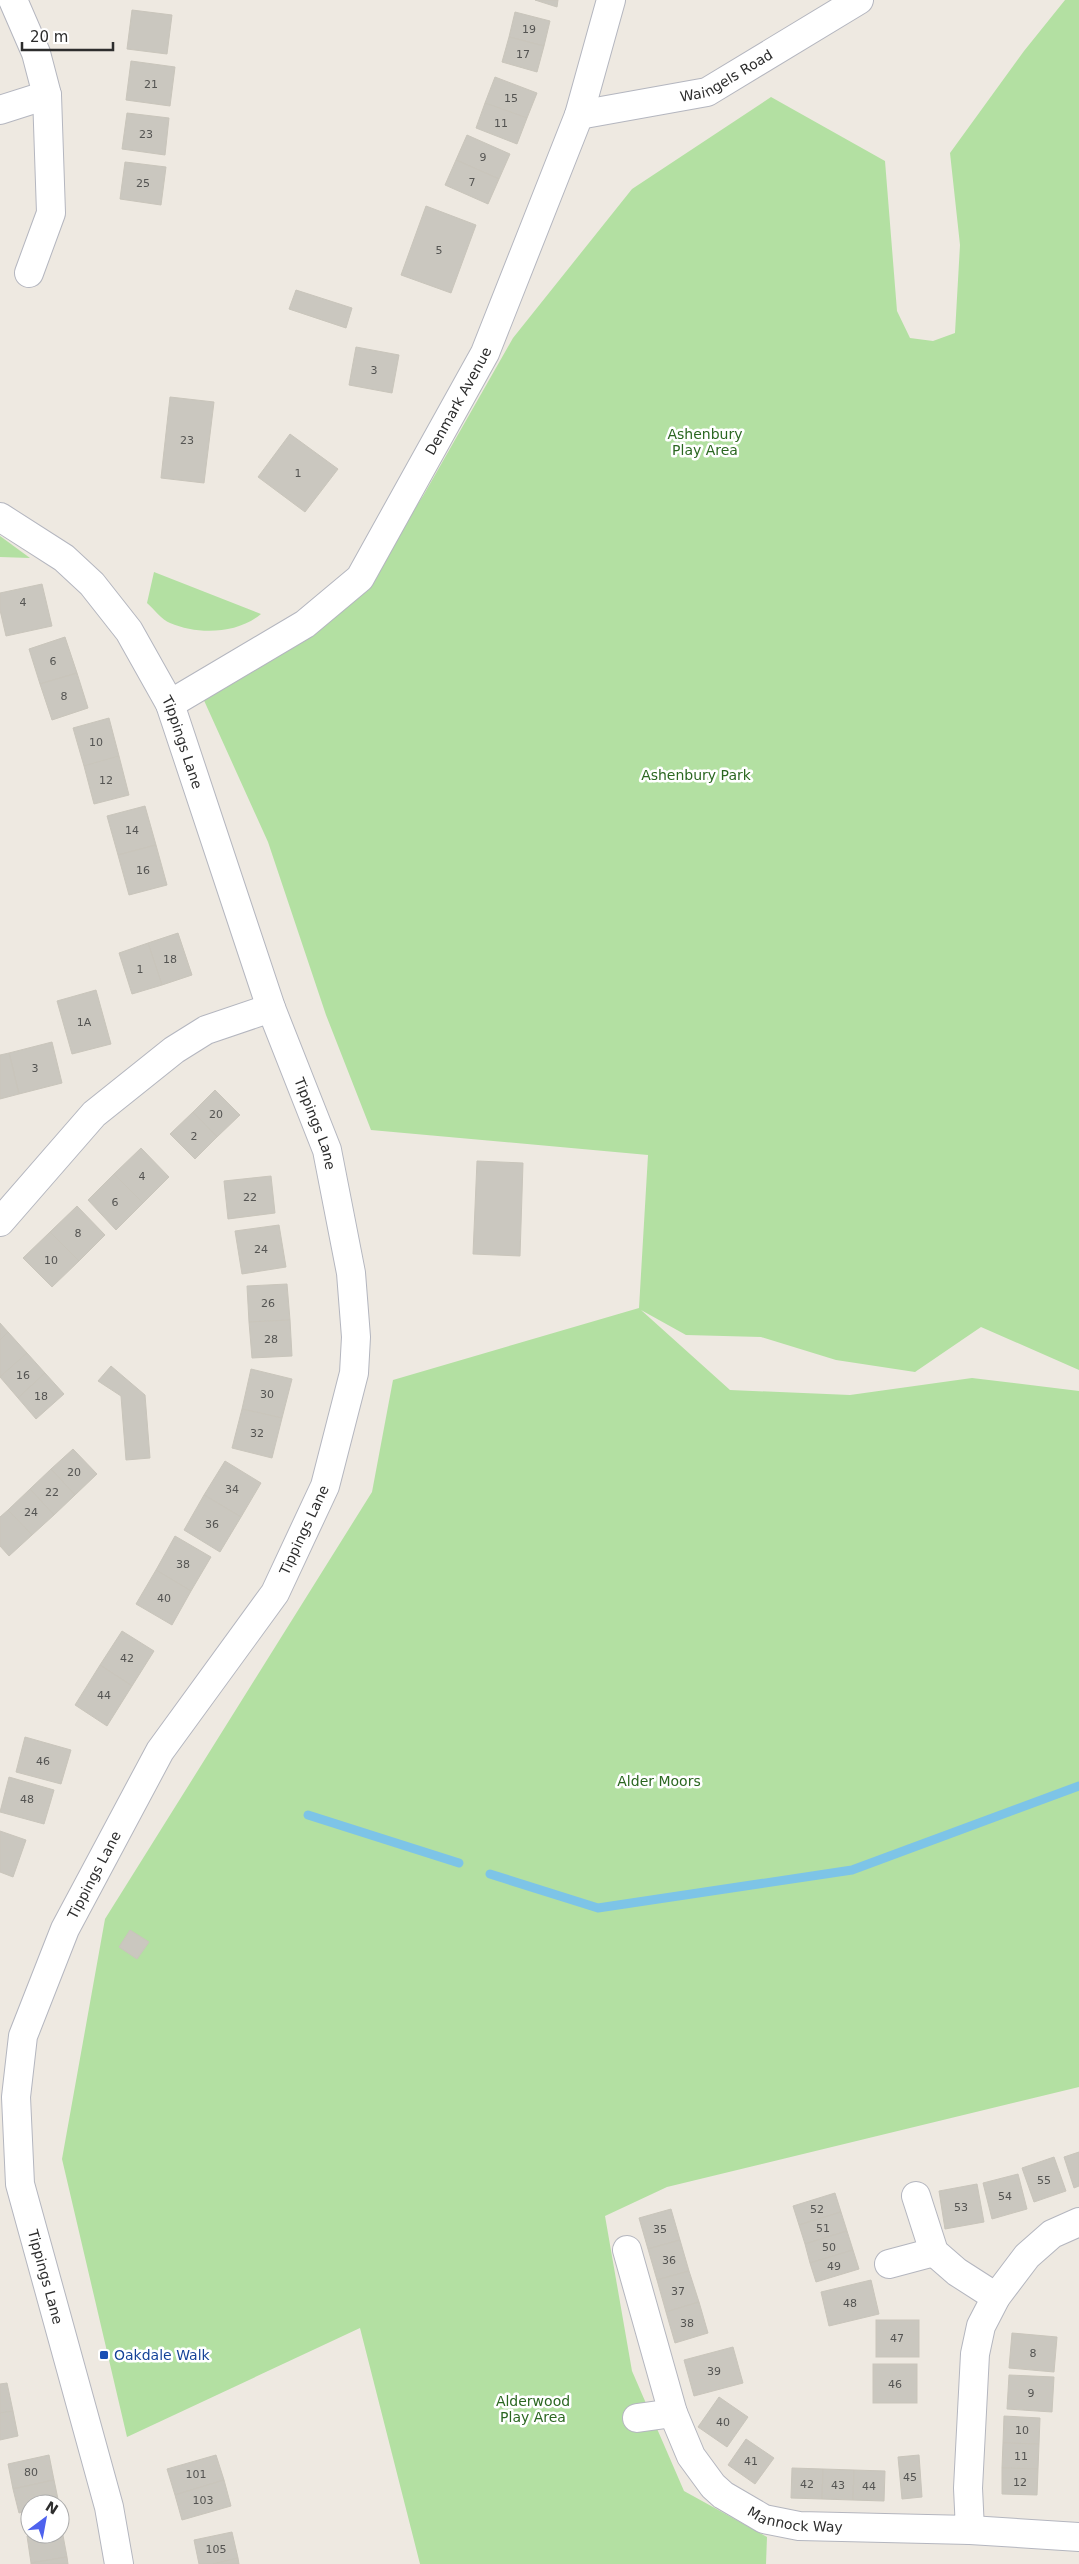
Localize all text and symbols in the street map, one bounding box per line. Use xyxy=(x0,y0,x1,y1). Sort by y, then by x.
scale bar xyxy=(22,20,114,52)
house number: 19 xyxy=(522,23,536,36)
text: 20 m xyxy=(30,28,68,46)
street label: Waingels Road xyxy=(679,46,776,105)
house number: 17 xyxy=(516,48,530,61)
house number: 21 xyxy=(144,78,158,91)
house number: 15 xyxy=(504,92,518,105)
house number: 11 xyxy=(494,117,508,130)
house number: 23 xyxy=(139,128,153,141)
house number: 9 xyxy=(480,151,487,164)
house number: 7 xyxy=(469,176,476,189)
house number: 25 xyxy=(136,177,150,190)
house number: 5 xyxy=(436,244,443,257)
street label: Denmark Avenue xyxy=(422,345,494,458)
house number: 3 xyxy=(371,364,378,377)
park label: Ashenbury Play Area xyxy=(667,426,743,458)
house number: 23 xyxy=(180,434,194,447)
house number: 1 xyxy=(295,467,302,480)
house number: 4 xyxy=(20,596,27,609)
house number: 6 xyxy=(50,655,57,668)
house number: 8 xyxy=(61,690,68,703)
street label: Tippings Lane xyxy=(158,692,206,791)
house number: 10 xyxy=(89,736,103,749)
park label: Ashenbury Park xyxy=(641,767,752,783)
house number: 12 xyxy=(99,774,113,787)
house number: 14 xyxy=(125,824,139,837)
house number: 16 xyxy=(136,864,150,877)
house number: 18 xyxy=(163,953,177,966)
house number: 1 xyxy=(137,963,144,976)
house number: 1A xyxy=(77,1016,92,1029)
house number: 3 xyxy=(32,1062,39,1075)
street label: Tippings Lane xyxy=(291,1074,339,1171)
house number: 20 xyxy=(209,1108,223,1121)
house number: 2 xyxy=(191,1130,198,1143)
house number: 4 xyxy=(139,1170,146,1183)
house number: 22 xyxy=(243,1191,257,1204)
house number: 6 xyxy=(112,1196,119,1209)
house number: 8 xyxy=(75,1227,82,1240)
house number: 24 xyxy=(254,1243,268,1256)
house number: 10 xyxy=(44,1254,58,1267)
house number: 26 xyxy=(261,1297,275,1310)
house number: 28 xyxy=(264,1333,278,1346)
house number: 16 xyxy=(16,1369,30,1382)
house number: 30 xyxy=(260,1388,274,1401)
house number: 18 xyxy=(34,1390,48,1403)
house number: 32 xyxy=(250,1427,264,1440)
house number: 20 xyxy=(67,1466,81,1479)
house number: 34 xyxy=(225,1483,239,1496)
street label: Tippings Lane xyxy=(276,1483,332,1578)
house number: 22 xyxy=(45,1486,59,1499)
house number: 24 xyxy=(24,1506,38,1519)
house number: 36 xyxy=(205,1518,219,1531)
house number: 38 xyxy=(176,1558,190,1571)
house number: 40 xyxy=(157,1592,171,1605)
house number: 42 xyxy=(120,1652,134,1665)
house number: 44 xyxy=(97,1689,111,1702)
house number: 46 xyxy=(36,1755,50,1768)
park label: Alder Moors xyxy=(617,1773,701,1789)
house number: 48 xyxy=(20,1793,34,1806)
street label: Tippings Lane xyxy=(64,1828,124,1922)
house number: 55 xyxy=(1037,2174,1051,2187)
house number: 54 xyxy=(998,2190,1012,2203)
house number: 53 xyxy=(954,2201,968,2214)
house number: 52 xyxy=(810,2203,824,2216)
house number: 51 xyxy=(816,2222,830,2235)
house number: 35 xyxy=(653,2223,667,2236)
street label: Tippings Lane xyxy=(25,2227,66,2326)
house number: 50 xyxy=(822,2241,836,2254)
house number: 36 xyxy=(662,2254,676,2267)
house number: 49 xyxy=(827,2260,841,2273)
house number: 37 xyxy=(671,2285,685,2298)
house number: 48 xyxy=(843,2297,857,2310)
house number: 38 xyxy=(680,2317,694,2330)
house number: 47 xyxy=(890,2332,904,2345)
place label: Oakdale Walk xyxy=(114,2347,211,2363)
house number: 8 xyxy=(1030,2347,1037,2360)
marker: Oakdale Walk xyxy=(98,2349,110,2361)
house number: 39 xyxy=(707,2365,721,2378)
house number: 46 xyxy=(888,2378,902,2391)
house number: 9 xyxy=(1028,2387,1035,2400)
park label: Alderwood Play Area xyxy=(496,2393,570,2425)
house number: 40 xyxy=(716,2416,730,2429)
house number: 10 xyxy=(1015,2424,1029,2437)
house number: 11 xyxy=(1014,2450,1028,2463)
house number: 41 xyxy=(744,2455,758,2468)
house number: 80 xyxy=(24,2466,38,2479)
house number: 101 xyxy=(186,2468,207,2481)
house number: 45 xyxy=(903,2471,917,2484)
house number: 12 xyxy=(1013,2476,1027,2489)
house number: 42 xyxy=(800,2478,814,2491)
house number: 43 xyxy=(831,2479,845,2492)
house number: 44 xyxy=(862,2480,876,2493)
north arrow xyxy=(20,2494,70,2544)
house number: 103 xyxy=(193,2494,214,2507)
text: N xyxy=(43,2498,61,2518)
street label: Mannock Way xyxy=(745,2503,843,2535)
house number: 105 xyxy=(206,2543,227,2556)

